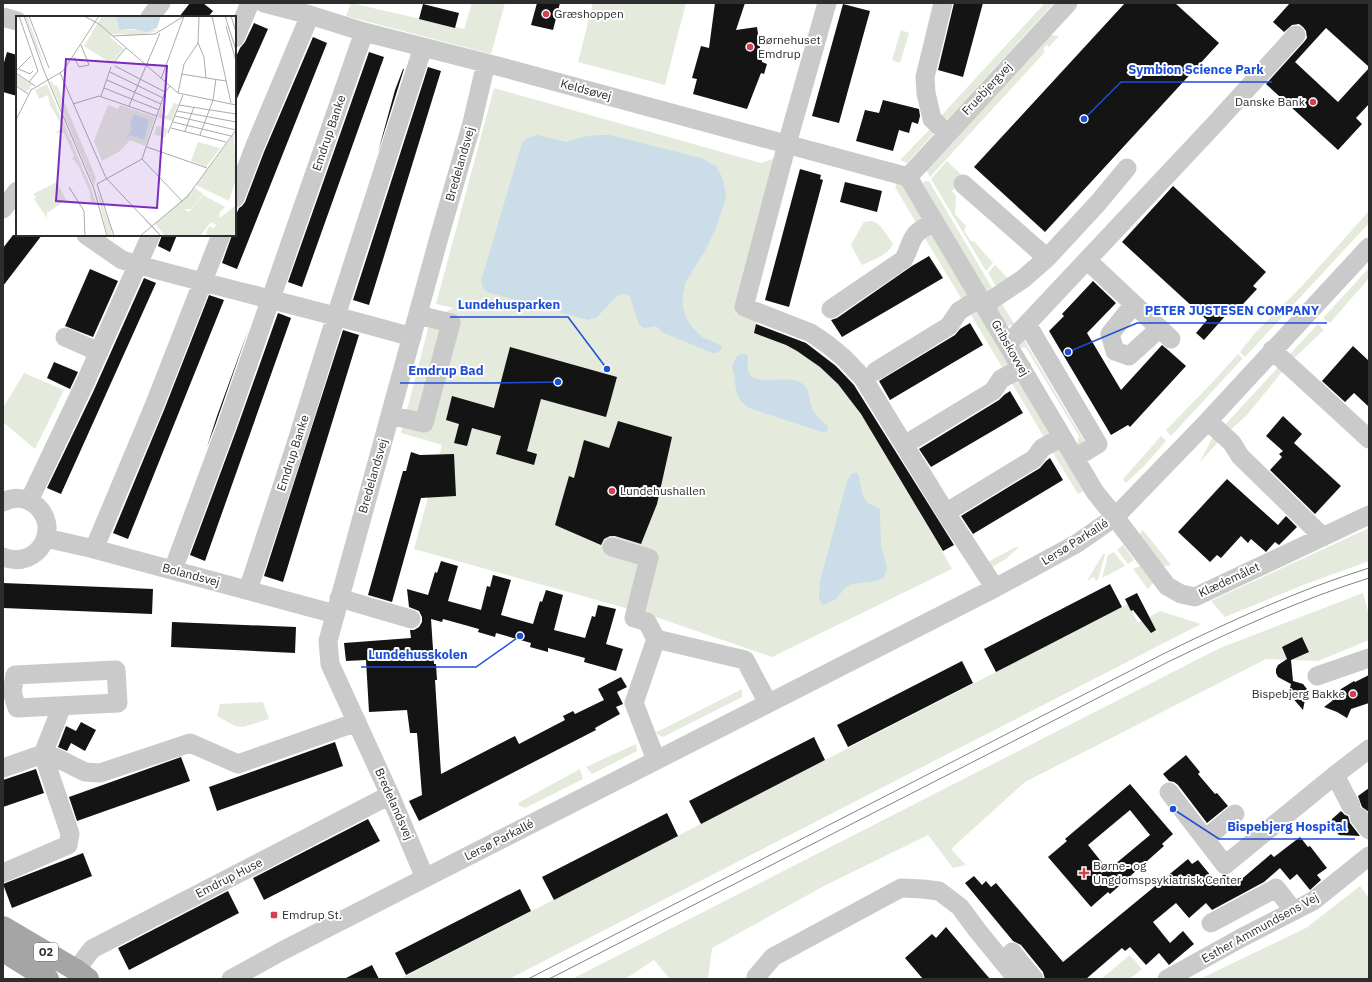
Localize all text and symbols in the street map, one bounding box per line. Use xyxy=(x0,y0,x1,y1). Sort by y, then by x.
place label: Græshoppen xyxy=(554,6,624,21)
marker: Græshoppen xyxy=(541,9,551,19)
inset map xyxy=(16,16,236,236)
place label: Børnehuset Emdrup xyxy=(758,32,821,61)
marker: Børnehuset Emdrup xyxy=(745,42,755,52)
callout: Symbion Science Park xyxy=(1121,57,1272,82)
street label: Fruebjergvej xyxy=(958,59,1015,118)
text: Symbion Science Park xyxy=(1128,61,1264,78)
street label: Keldsøvej xyxy=(559,76,613,104)
street label: Emdrup Banke xyxy=(309,93,349,173)
place label: Danske Bank xyxy=(1235,94,1306,109)
marker: Danske Bank xyxy=(1308,97,1318,107)
street label: Bredelandsvej xyxy=(442,125,477,203)
callout: Lundehusparken xyxy=(450,292,568,317)
text: Lundehusparken xyxy=(458,296,560,313)
callout: PETER JUSTESEN COMPANY xyxy=(1137,298,1327,323)
text: PETER JUSTESEN COMPANY xyxy=(1145,302,1320,319)
street label: Gribskovvej xyxy=(988,317,1033,379)
callout: Emdrup Bad xyxy=(400,358,492,383)
text: Emdrup Bad xyxy=(408,362,484,379)
street label: Emdrup Banke xyxy=(273,412,312,493)
street label: Bredelandsvej xyxy=(355,437,390,515)
place label: Lundehushallen xyxy=(620,483,706,498)
marker: Lundehushallen xyxy=(607,486,617,496)
street label: Lersø Parkallé xyxy=(1039,515,1111,568)
street label: Klædemålet xyxy=(1196,559,1262,600)
street label: Bolandsvej xyxy=(161,560,222,589)
callout: Lundehusskolen xyxy=(361,642,476,667)
text: Lundehusskolen xyxy=(368,646,468,663)
place label: Bispebjerg Bakke xyxy=(1252,686,1345,701)
marker: Bispebjerg Bakke xyxy=(1348,689,1358,699)
street label: Bredelandsvej xyxy=(372,766,417,842)
callout: Bispebjerg Hospital xyxy=(1219,814,1355,839)
street label: Lersø Parkallé xyxy=(461,815,536,864)
text: Bispebjerg Hospital xyxy=(1227,818,1347,835)
street label: Emdrup Huse xyxy=(193,854,265,901)
place label: Børne- og Ungdomspsykiatrisk Center xyxy=(1093,858,1242,887)
marker: Børne- og Ungdomspsykiatrisk Center xyxy=(1078,867,1090,879)
street label: Esther Ammundsens Vej xyxy=(1199,889,1321,966)
place label: Emdrup St. xyxy=(282,907,342,922)
marker: Emdrup St. xyxy=(269,910,279,920)
road number: O2 xyxy=(34,943,58,961)

